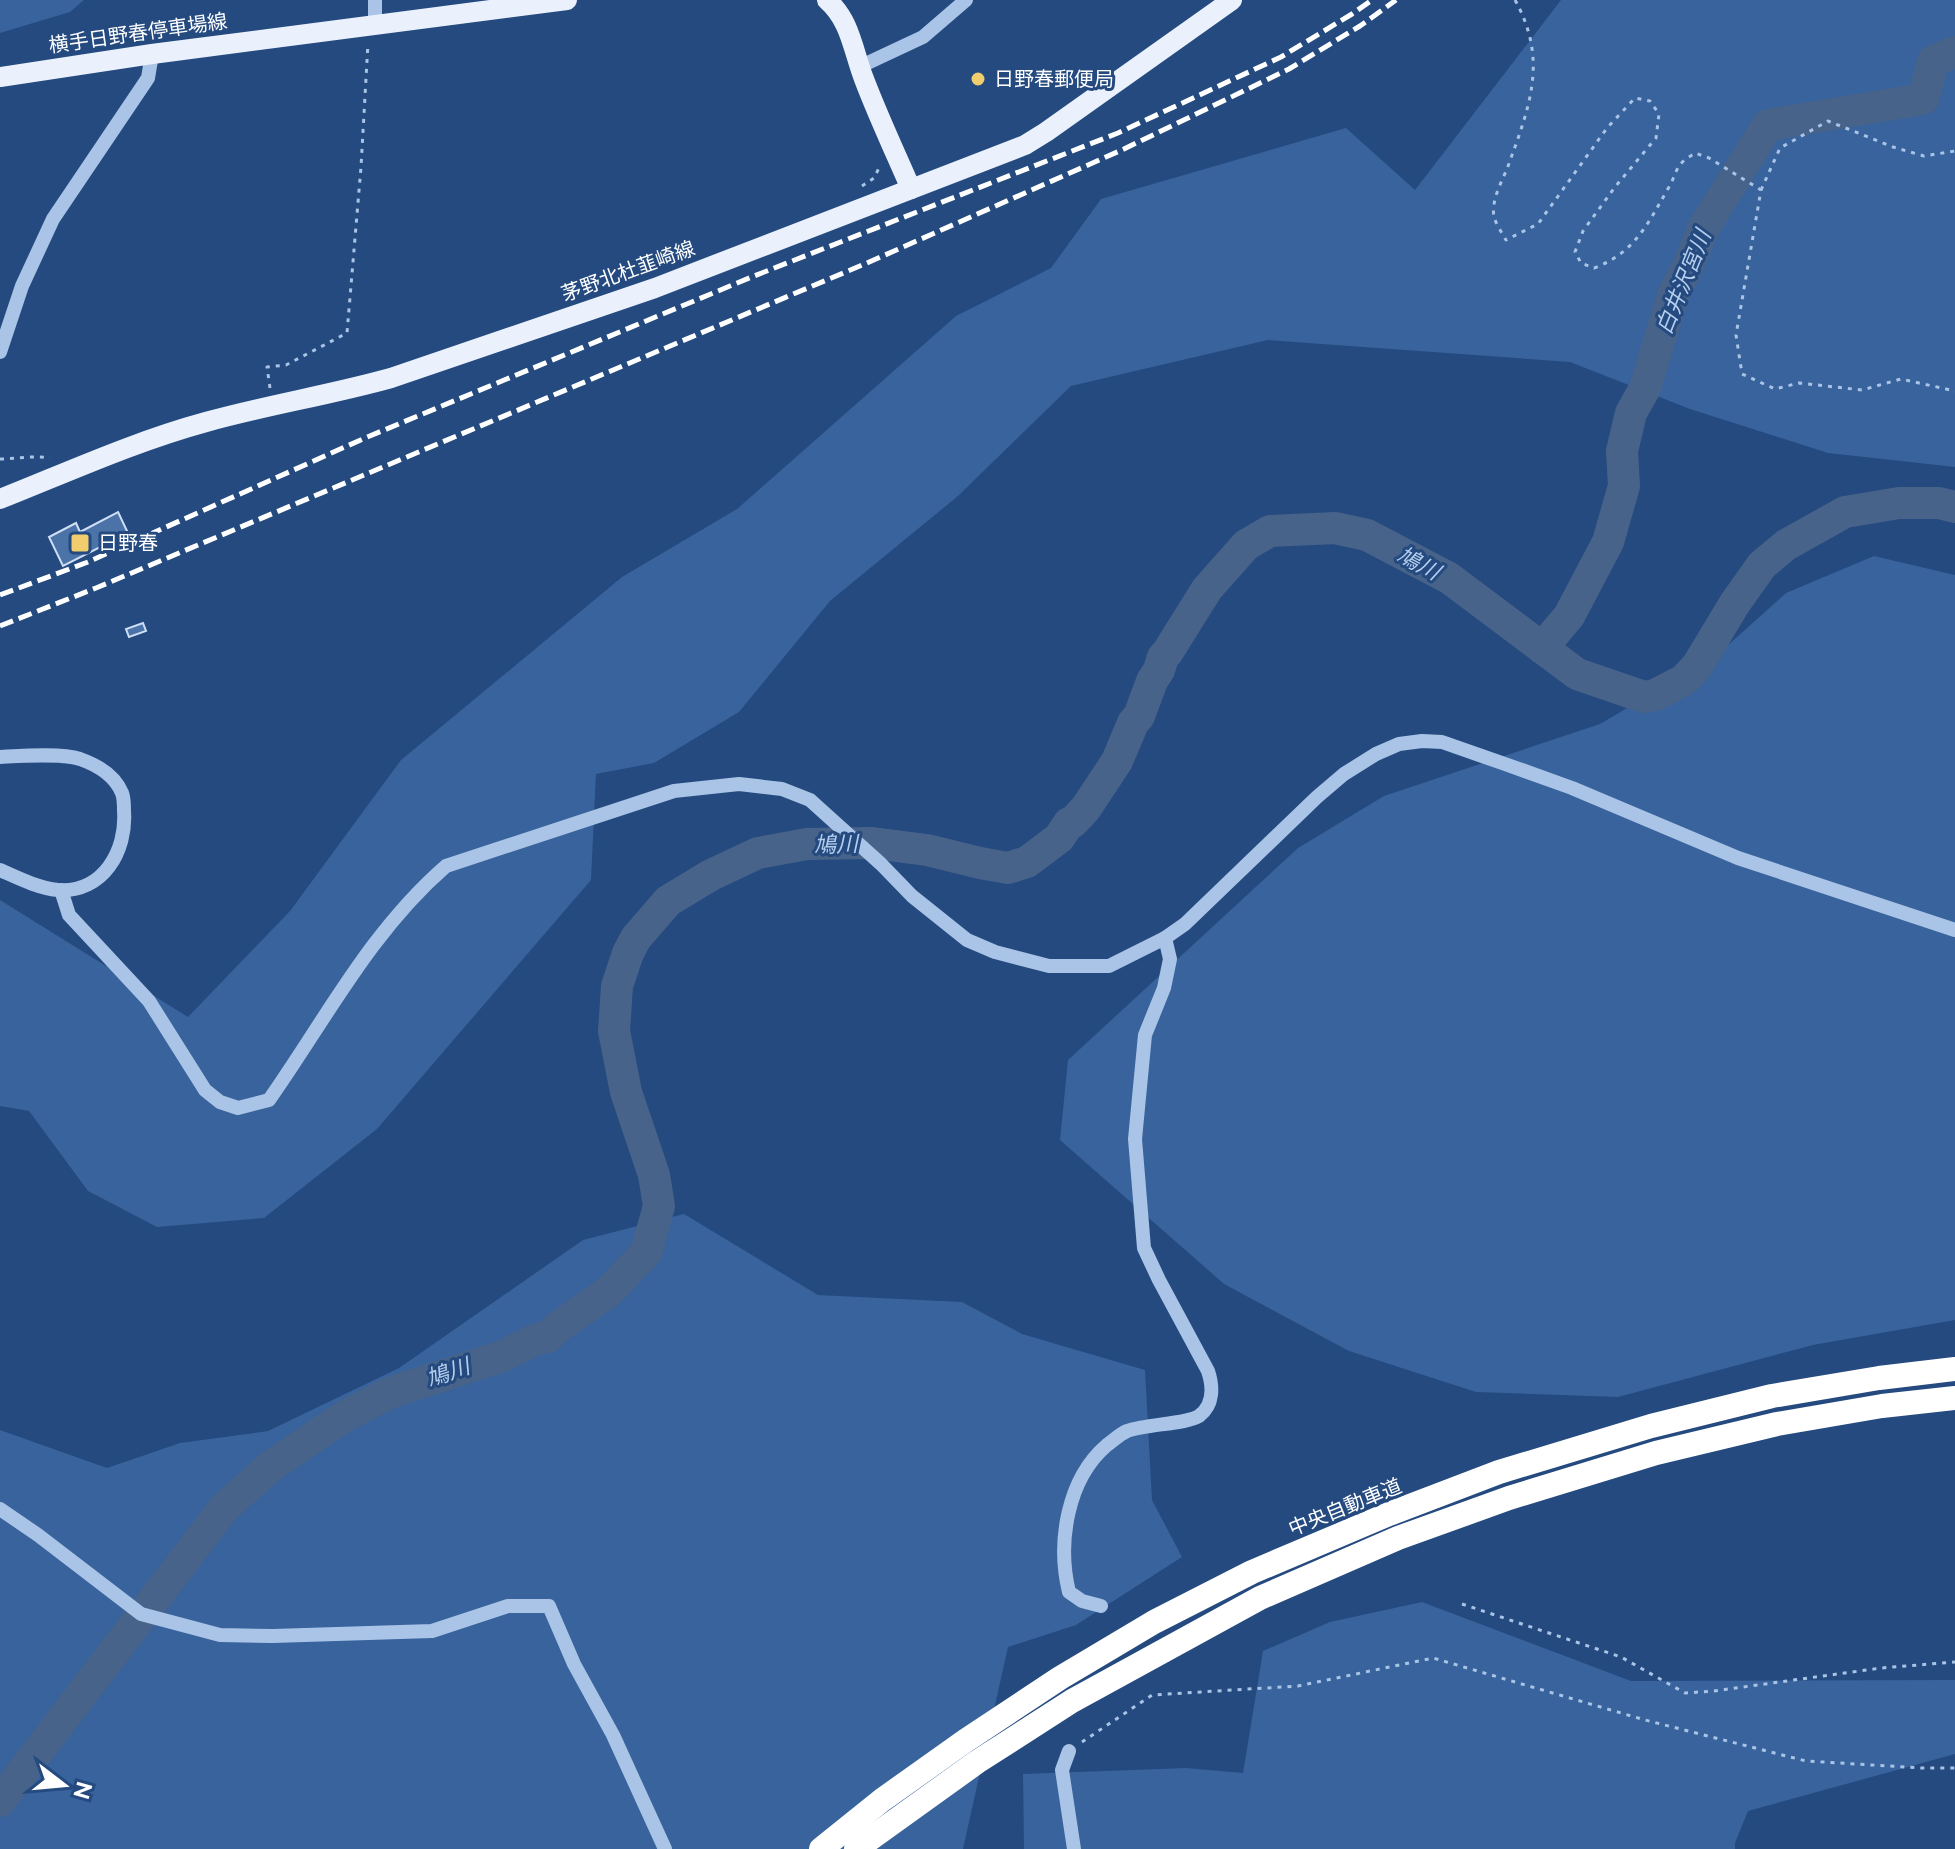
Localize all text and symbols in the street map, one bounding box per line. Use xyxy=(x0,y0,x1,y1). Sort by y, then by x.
street label: 横手日野春停車場線 xyxy=(47,9,229,57)
place label: 日野春郵便局 xyxy=(994,67,1114,91)
marker: 日野春郵便局 xyxy=(969,70,987,88)
water label: 白井沢宮川 xyxy=(1650,224,1716,338)
street label: 茅野北杜韮崎線 xyxy=(558,236,698,306)
place label: 日野春 xyxy=(98,531,158,555)
marker: 日野春 xyxy=(69,532,91,554)
water label: 鳩川 xyxy=(1393,541,1446,586)
water label: 鳩川 xyxy=(814,830,860,858)
water label: 鳩川 xyxy=(423,1352,475,1391)
street label: 中央自動車道 xyxy=(1285,1473,1405,1541)
north arrow xyxy=(24,1745,104,1825)
text: N xyxy=(68,1779,98,1802)

